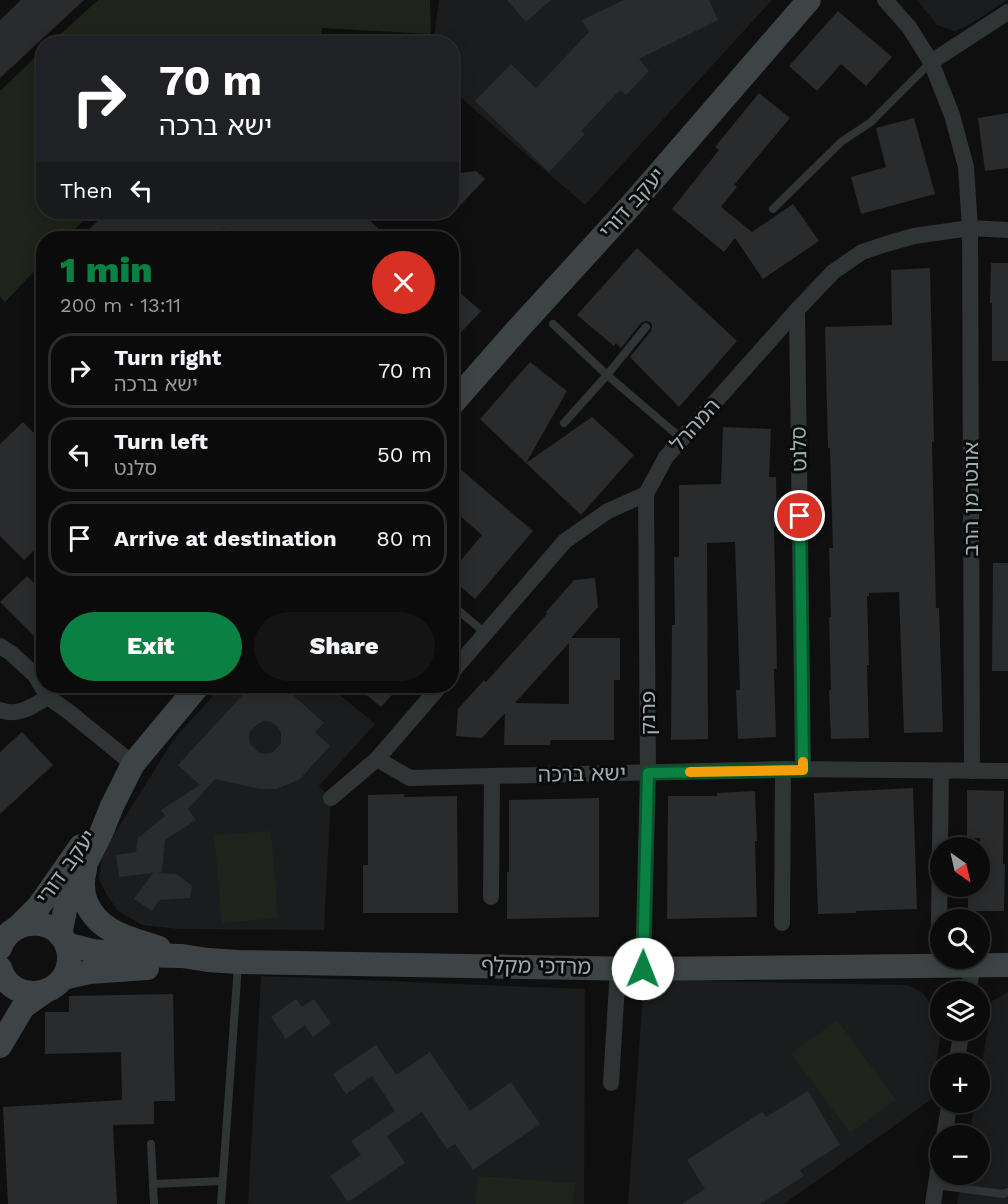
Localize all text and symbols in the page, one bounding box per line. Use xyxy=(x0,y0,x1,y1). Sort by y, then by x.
text: 70 m xyxy=(159,56,262,105)
icon: right xyxy=(60,60,138,138)
text: ישא ברכה xyxy=(159,110,272,142)
street label: יעקב דורי xyxy=(594,162,670,243)
icon: left xyxy=(125,174,158,207)
text: Then xyxy=(60,178,113,203)
text: 1 min xyxy=(60,249,153,291)
button: close xyxy=(372,251,435,314)
text: 200 m · 13:11 xyxy=(60,293,181,317)
text: Turn right xyxy=(114,345,221,370)
icon: right xyxy=(63,354,96,387)
text: 70 m xyxy=(378,358,432,383)
text: ישא ברכה xyxy=(114,372,198,396)
street label: המהרל xyxy=(665,393,725,456)
street label: סלנט xyxy=(786,426,811,472)
text: Turn left xyxy=(114,429,208,454)
icon: left xyxy=(63,438,96,471)
text: 50 m xyxy=(377,442,432,467)
street label: אונטרמן הרב xyxy=(958,442,983,556)
text: סלנט xyxy=(114,456,157,480)
pin xyxy=(774,490,825,541)
icon: arrive xyxy=(783,499,816,532)
icon: arrive xyxy=(63,522,96,555)
text: Arrive at destination xyxy=(114,526,337,551)
text: 80 m xyxy=(376,526,432,551)
button: Exit xyxy=(60,612,242,681)
button: Share xyxy=(254,612,435,681)
street label: פרנק xyxy=(635,691,660,735)
street label: ישא ברכה xyxy=(538,760,626,787)
street label: יעקב דורי xyxy=(30,825,101,909)
north arrow xyxy=(930,837,990,897)
map controls xyxy=(930,837,990,1185)
button: search xyxy=(930,909,990,969)
position arrow xyxy=(611,937,675,1001)
street label: מרדכי מקלף xyxy=(481,952,591,979)
button: layers xyxy=(930,981,990,1041)
button: + xyxy=(930,1053,990,1113)
button: − xyxy=(930,1125,990,1185)

